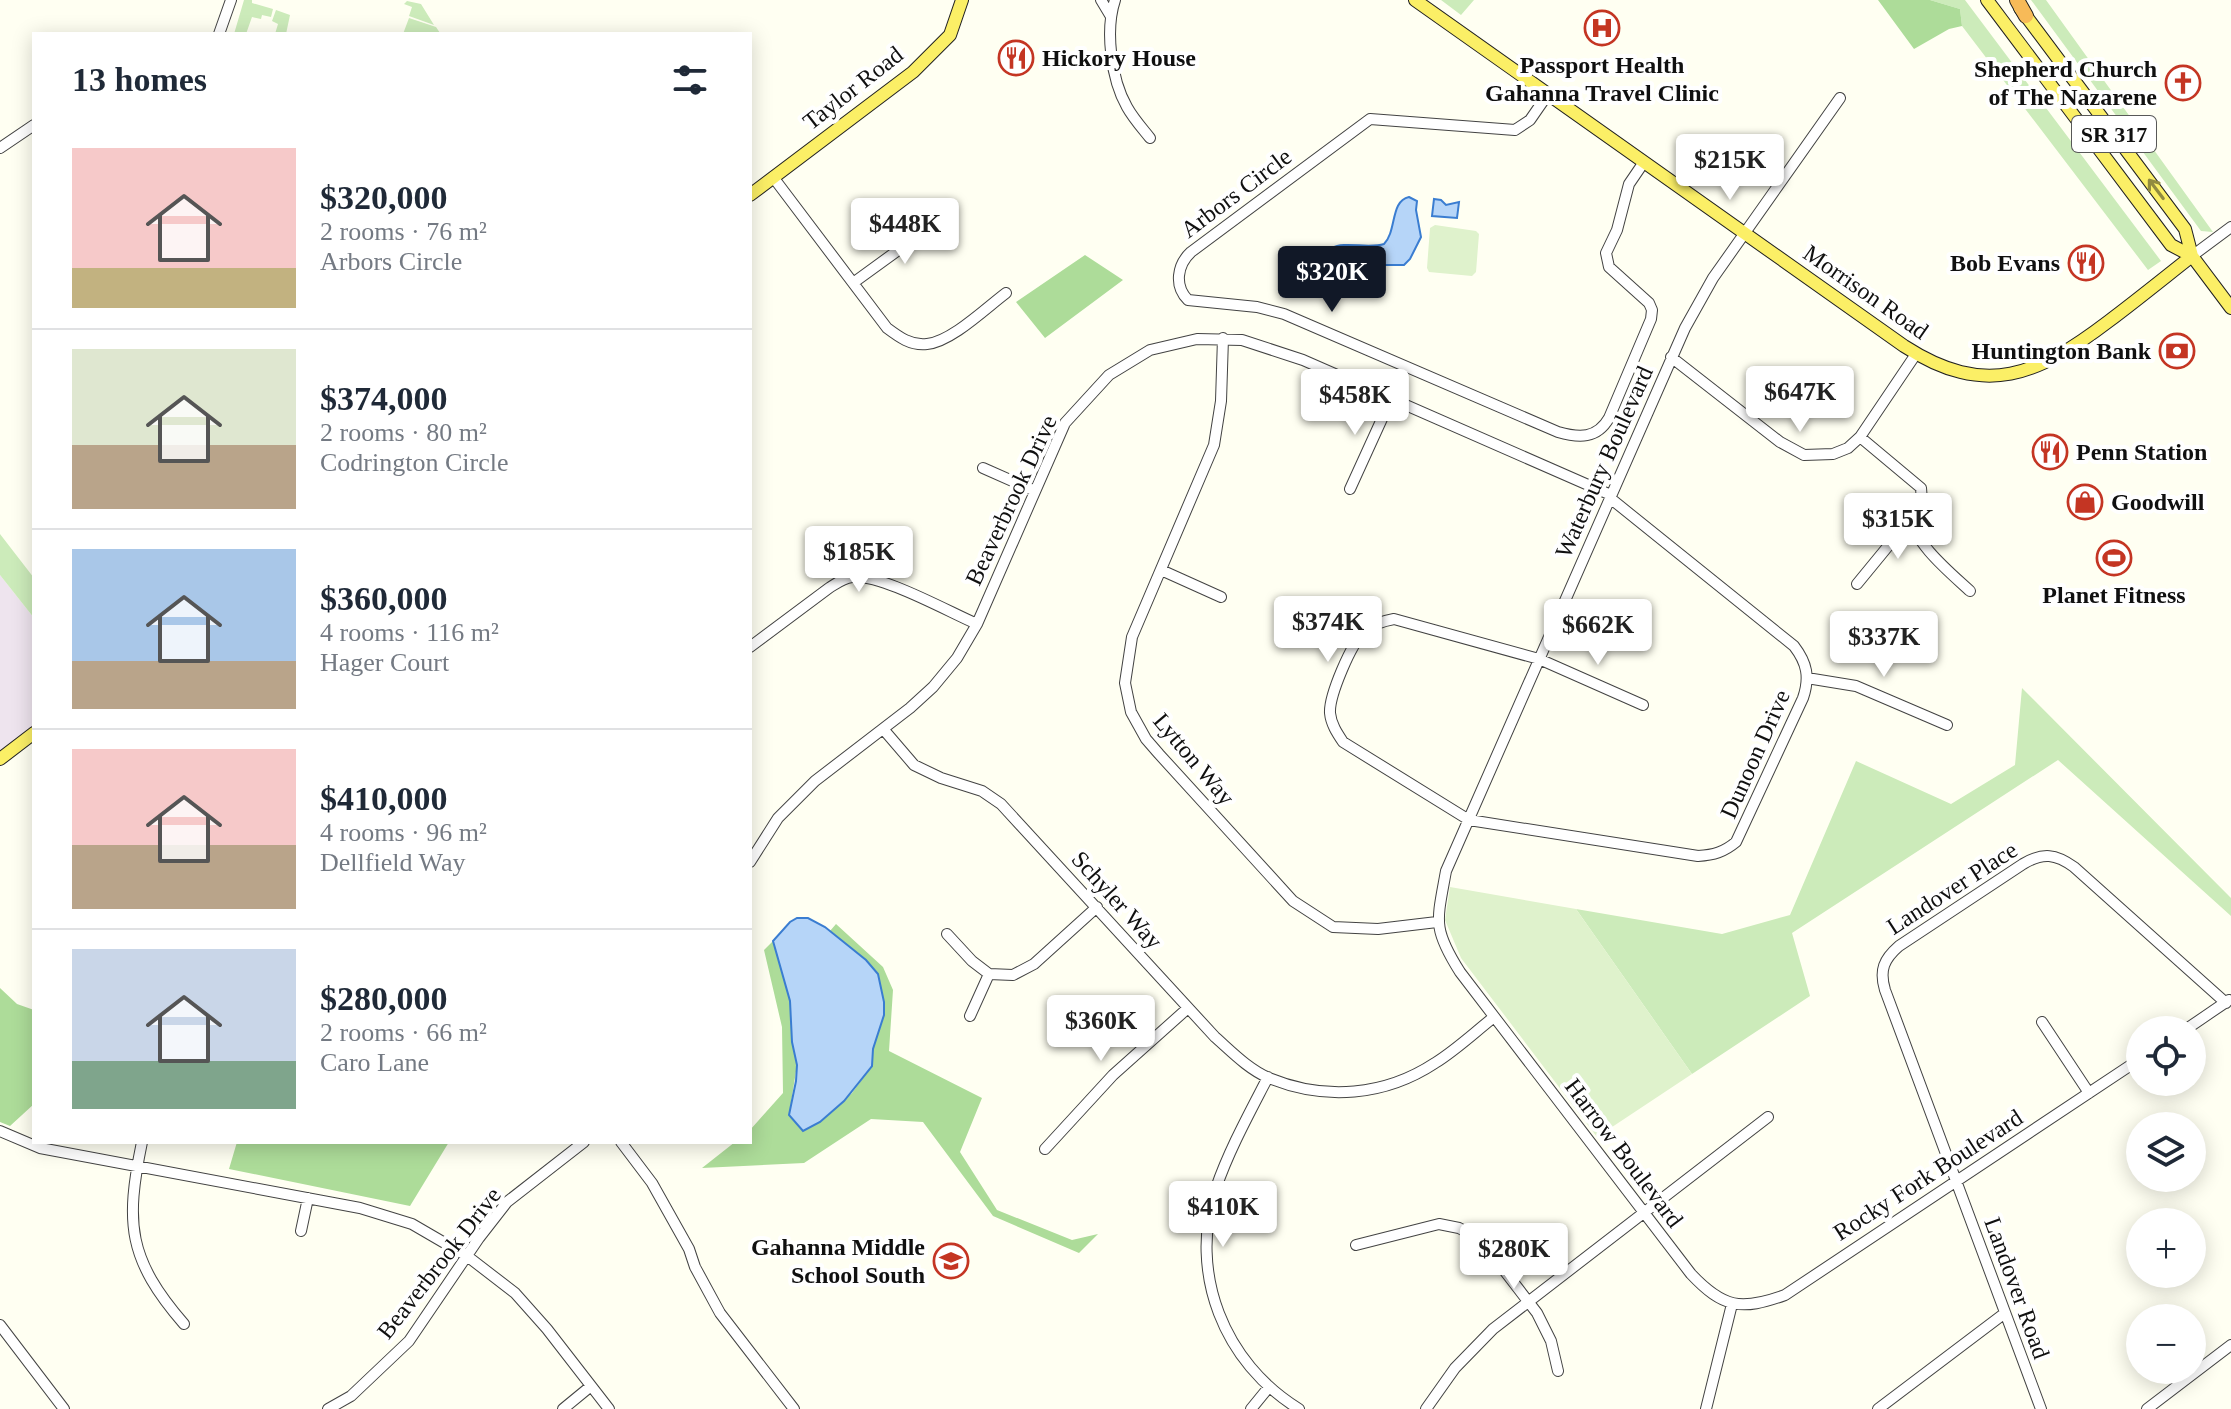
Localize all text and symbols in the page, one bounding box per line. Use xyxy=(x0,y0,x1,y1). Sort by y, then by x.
hospital icon: Passport Health Gahanna Travel Clinic xyxy=(1583,9,1621,47)
restaurant icon: Hickory House xyxy=(997,39,1035,77)
street label: Taylor Road xyxy=(798,41,908,135)
place label: Hickory House xyxy=(1042,45,1196,71)
place label: Passport Health Gahanna Travel Clinic xyxy=(1485,52,1719,106)
place label: Shepherd Church of The Nazarene xyxy=(1974,56,2157,110)
icon: filters xyxy=(668,58,712,102)
text: 13 homes xyxy=(72,61,207,98)
church icon: Shepherd Church of The Nazarene xyxy=(2164,64,2202,102)
road number: SR 317 xyxy=(2072,116,2156,152)
pin: $215K xyxy=(1674,134,1786,202)
street label: Arbors Circle xyxy=(1176,143,1296,243)
text: $215K xyxy=(1694,145,1766,174)
text: $320,000 xyxy=(320,179,448,216)
one-way arrow xyxy=(2147,179,2164,200)
icon: home xyxy=(136,180,232,276)
pin: $448K xyxy=(849,198,961,266)
text: $448K xyxy=(869,209,941,238)
text: 2 rooms · 76 m² xyxy=(320,217,487,246)
street label: Morrison Road xyxy=(1799,239,1933,345)
restaurant icon: Bob Evans xyxy=(2067,244,2105,282)
pin: $320K xyxy=(1276,246,1388,314)
text: Arbors Circle xyxy=(320,247,462,276)
place label: Bob Evans xyxy=(1950,250,2060,276)
text: $320K xyxy=(1296,257,1368,286)
bank icon: Huntington Bank xyxy=(2158,332,2196,370)
place label: Huntington Bank xyxy=(1972,338,2152,364)
street label: Waterbury Boulevard xyxy=(1550,362,1658,562)
pin: $647K xyxy=(1744,366,1856,434)
pin: $458K xyxy=(1299,369,1411,437)
text: $647K xyxy=(1764,377,1836,406)
text: $374,000 xyxy=(320,380,448,417)
text: $458K xyxy=(1319,380,1391,409)
icon: home xyxy=(136,381,232,477)
street label: Beaverbrook Drive xyxy=(960,411,1062,589)
text: 2 rooms · 80 m² xyxy=(320,418,487,447)
restaurant icon: Penn Station xyxy=(2031,433,2069,471)
place label: Penn Station xyxy=(2076,439,2207,465)
text: Codrington Circle xyxy=(320,448,508,477)
shop icon: Goodwill xyxy=(2066,483,2104,521)
place label: Goodwill xyxy=(2111,489,2205,515)
pin: $315K xyxy=(1842,493,1954,561)
text: $315K xyxy=(1862,504,1934,533)
pin: $185K xyxy=(803,526,915,594)
text: $185K xyxy=(823,537,895,566)
sports icon: Planet Fitness xyxy=(2095,539,2133,577)
text: $360,000 xyxy=(320,580,448,617)
icon: home xyxy=(136,581,232,677)
place label: Planet Fitness xyxy=(2042,582,2186,608)
pin: $374K xyxy=(1272,596,1384,664)
pin: $662K xyxy=(1542,599,1654,667)
text: $374K xyxy=(1292,607,1364,636)
text: $662K xyxy=(1562,610,1634,639)
pin: $337K xyxy=(1828,611,1940,679)
text: 4 rooms · 116 m² xyxy=(320,618,499,647)
text: $337K xyxy=(1848,622,1920,651)
text: Hager Court xyxy=(320,648,449,677)
street label: Dunoon Drive xyxy=(1715,686,1795,822)
street label: Lytton Way xyxy=(1148,708,1240,810)
text: $410,000 xyxy=(320,780,448,817)
icon: home xyxy=(136,781,232,877)
text: 4 rooms · 96 m² xyxy=(320,818,487,847)
street label: Landover Place xyxy=(1882,836,2022,940)
street label: Schyler Way xyxy=(1066,846,1168,954)
text: Dellfield Way xyxy=(320,848,465,877)
text: $280,000 xyxy=(320,980,448,1017)
icon: home xyxy=(136,981,232,1077)
pin: $360K xyxy=(1045,995,1157,1063)
text: $360K xyxy=(1065,1006,1137,1035)
map controls xyxy=(2126,1016,2206,1384)
button: locate xyxy=(2126,1016,2206,1096)
text: 2 rooms · 66 m² xyxy=(320,1018,487,1047)
text: Caro Lane xyxy=(320,1048,429,1077)
street label: Harrow Boulevard xyxy=(1560,1074,1688,1232)
street label: Rocky Fork Boulevard xyxy=(1829,1104,2027,1246)
button: layers xyxy=(2126,1112,2206,1192)
pin: $410K xyxy=(1167,1181,1279,1249)
street label: Beaverbrook Drive xyxy=(372,1182,506,1344)
text: $410K xyxy=(1187,1192,1259,1221)
button: + xyxy=(2126,1208,2206,1288)
street label: Landover Road xyxy=(1979,1214,2055,1362)
pin: $280K xyxy=(1458,1223,1570,1291)
place label: Gahanna Middle School South xyxy=(751,1234,925,1288)
text: $280K xyxy=(1478,1234,1550,1263)
school or university icon: Gahanna Middle School South xyxy=(932,1242,970,1280)
button: − xyxy=(2126,1304,2206,1384)

